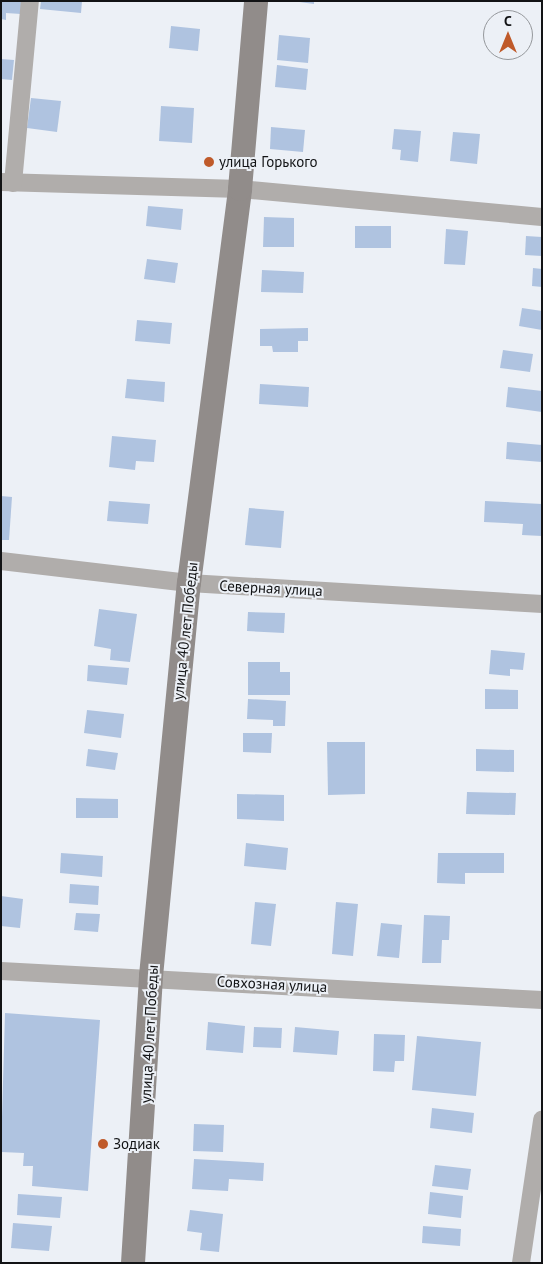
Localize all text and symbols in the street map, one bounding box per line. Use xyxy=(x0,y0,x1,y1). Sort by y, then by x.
north arrow xyxy=(483,10,533,60)
text: С xyxy=(504,12,512,30)
place label: улица Горького xyxy=(219,153,318,171)
marker: улица Горького xyxy=(203,156,215,168)
street label: улица 40 лет Победы xyxy=(169,561,201,701)
street label: Северная улица xyxy=(219,576,323,600)
street label: улица 40 лет Победы xyxy=(136,964,162,1104)
street label: Совхозная улица xyxy=(216,972,328,996)
place label: Зодиак xyxy=(113,1135,160,1153)
marker: Зодиак xyxy=(97,1138,109,1150)

